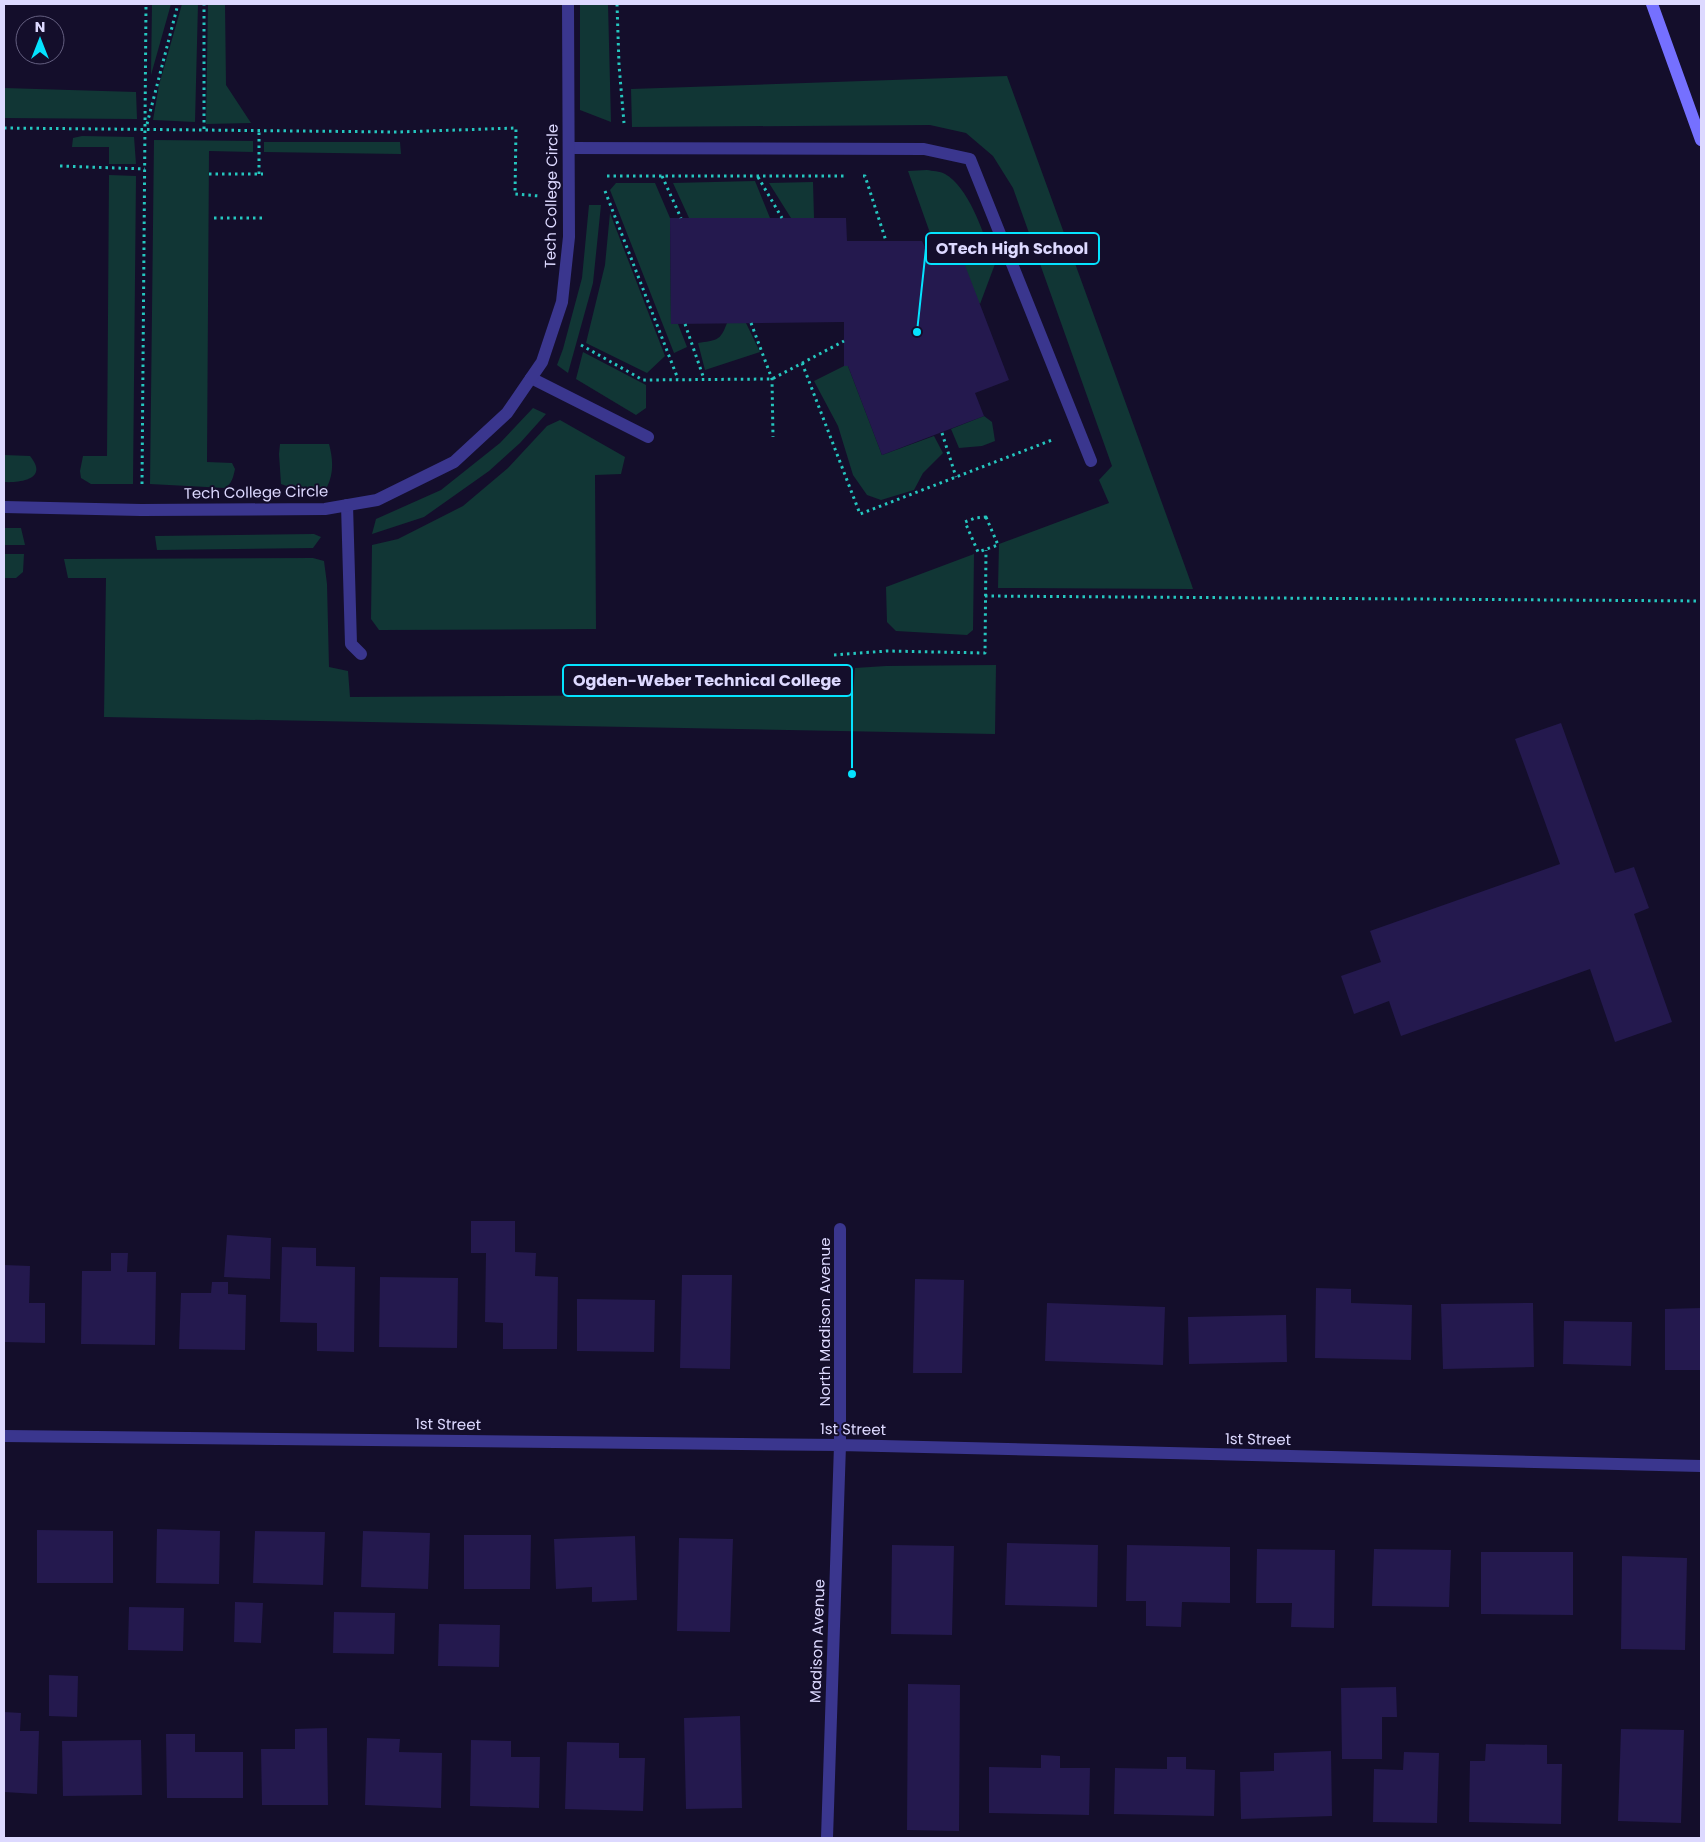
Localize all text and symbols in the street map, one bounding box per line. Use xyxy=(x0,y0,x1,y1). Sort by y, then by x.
north arrow xyxy=(15,15,65,65)
text: N xyxy=(35,17,45,37)
street label: Tech College Circle xyxy=(539,124,563,268)
callout: OTech High School xyxy=(926,233,1099,264)
text: OTech High School xyxy=(936,237,1088,260)
street label: Tech College Circle xyxy=(184,480,328,504)
callout: Ogden-Weber Technical College xyxy=(563,665,852,696)
text: Ogden-Weber Technical College xyxy=(573,669,841,692)
street label: North Madison Avenue xyxy=(814,1237,835,1407)
street label: 1st Street xyxy=(415,1413,481,1435)
street label: 1st Street xyxy=(820,1418,886,1440)
street label: 1st Street xyxy=(1225,1428,1291,1450)
street label: Madison Avenue xyxy=(804,1579,830,1703)

